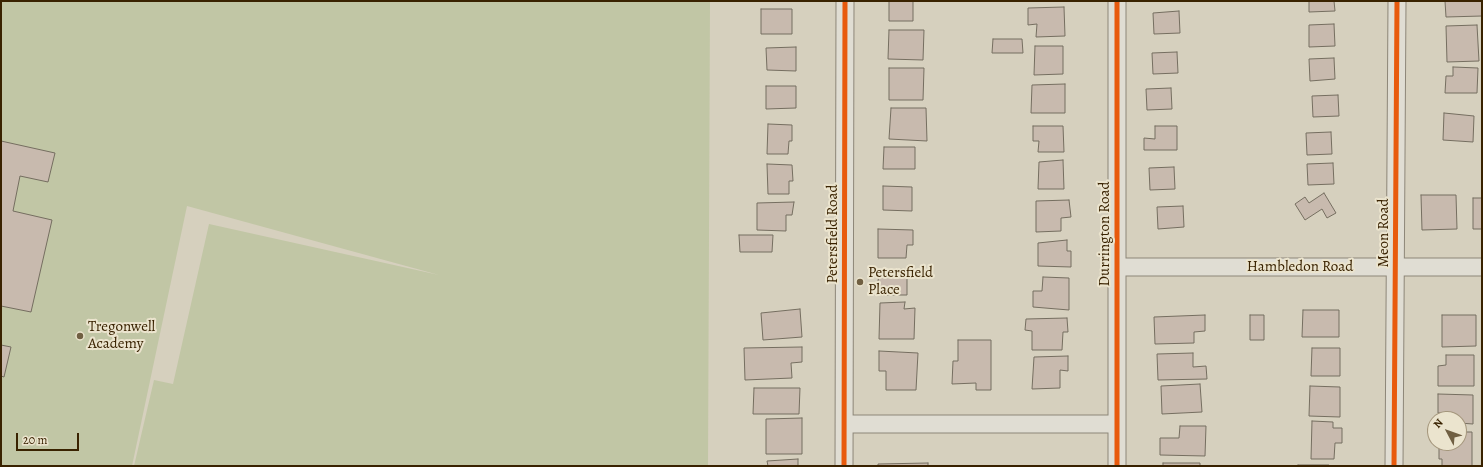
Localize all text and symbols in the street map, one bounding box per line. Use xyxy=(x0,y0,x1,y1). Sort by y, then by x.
street label: Durrington Road xyxy=(1096,182,1114,286)
street label: Petersfield Road xyxy=(824,184,842,284)
street label: Meon Road xyxy=(1375,198,1393,268)
street label: Hambledon Road xyxy=(1247,258,1353,276)
place label: Petersfield Place xyxy=(868,264,933,299)
marker: Petersfield Place xyxy=(855,277,865,287)
place label: Tregonwell Academy xyxy=(88,318,155,353)
marker: Tregonwell Academy xyxy=(75,331,85,341)
north arrow xyxy=(1427,411,1467,451)
text: N xyxy=(1430,416,1447,431)
scale bar xyxy=(18,425,81,451)
text: 20 m xyxy=(23,432,47,448)

